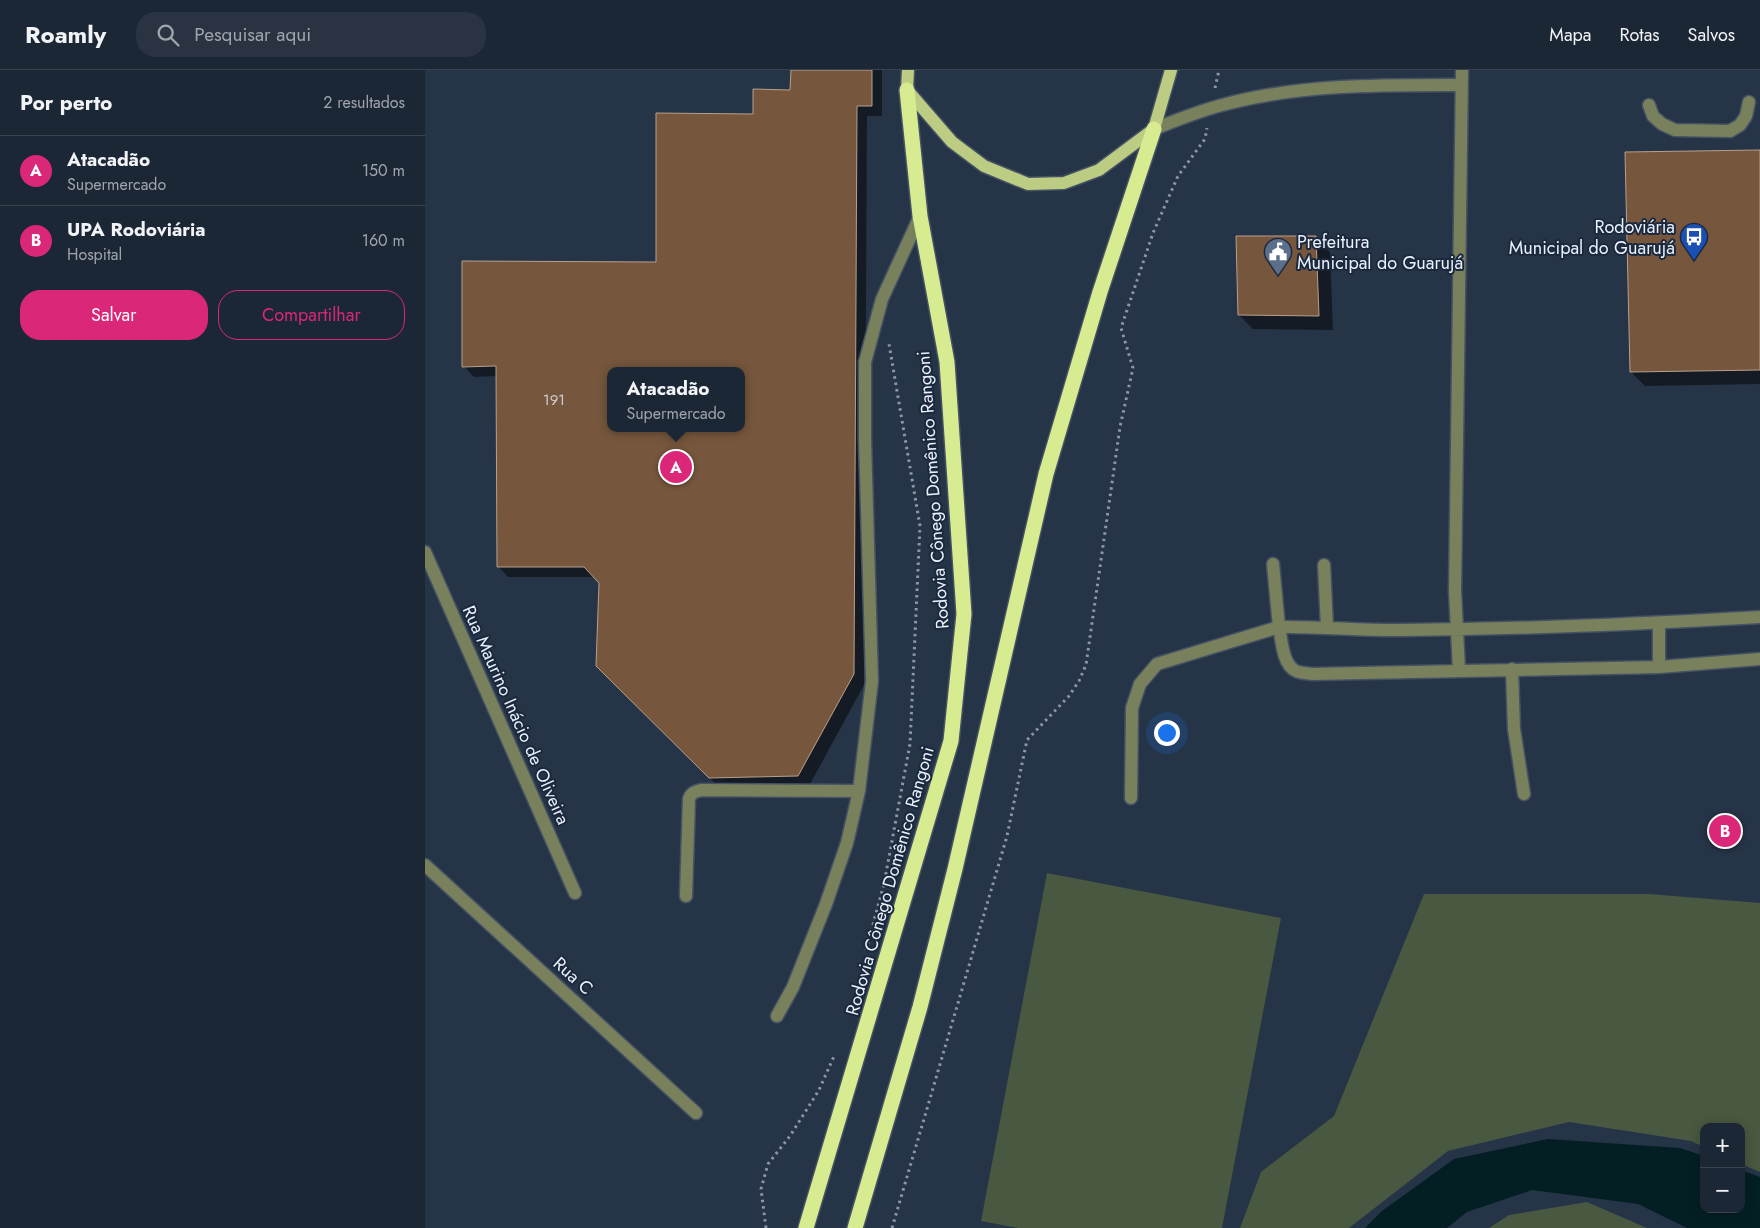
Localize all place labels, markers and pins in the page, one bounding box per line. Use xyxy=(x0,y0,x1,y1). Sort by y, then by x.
place label: Rodoviária Municipal do Guarujá xyxy=(1509,214,1675,261)
bus stop icon: Rodoviária Municipal do Guarujá xyxy=(1679,222,1709,261)
place label: Prefeitura Municipal do Guarujá xyxy=(1297,229,1463,276)
public building icon: Prefeitura Municipal do Guarujá xyxy=(1263,237,1293,276)
pin: A xyxy=(660,448,692,486)
pin: B xyxy=(1709,812,1741,850)

